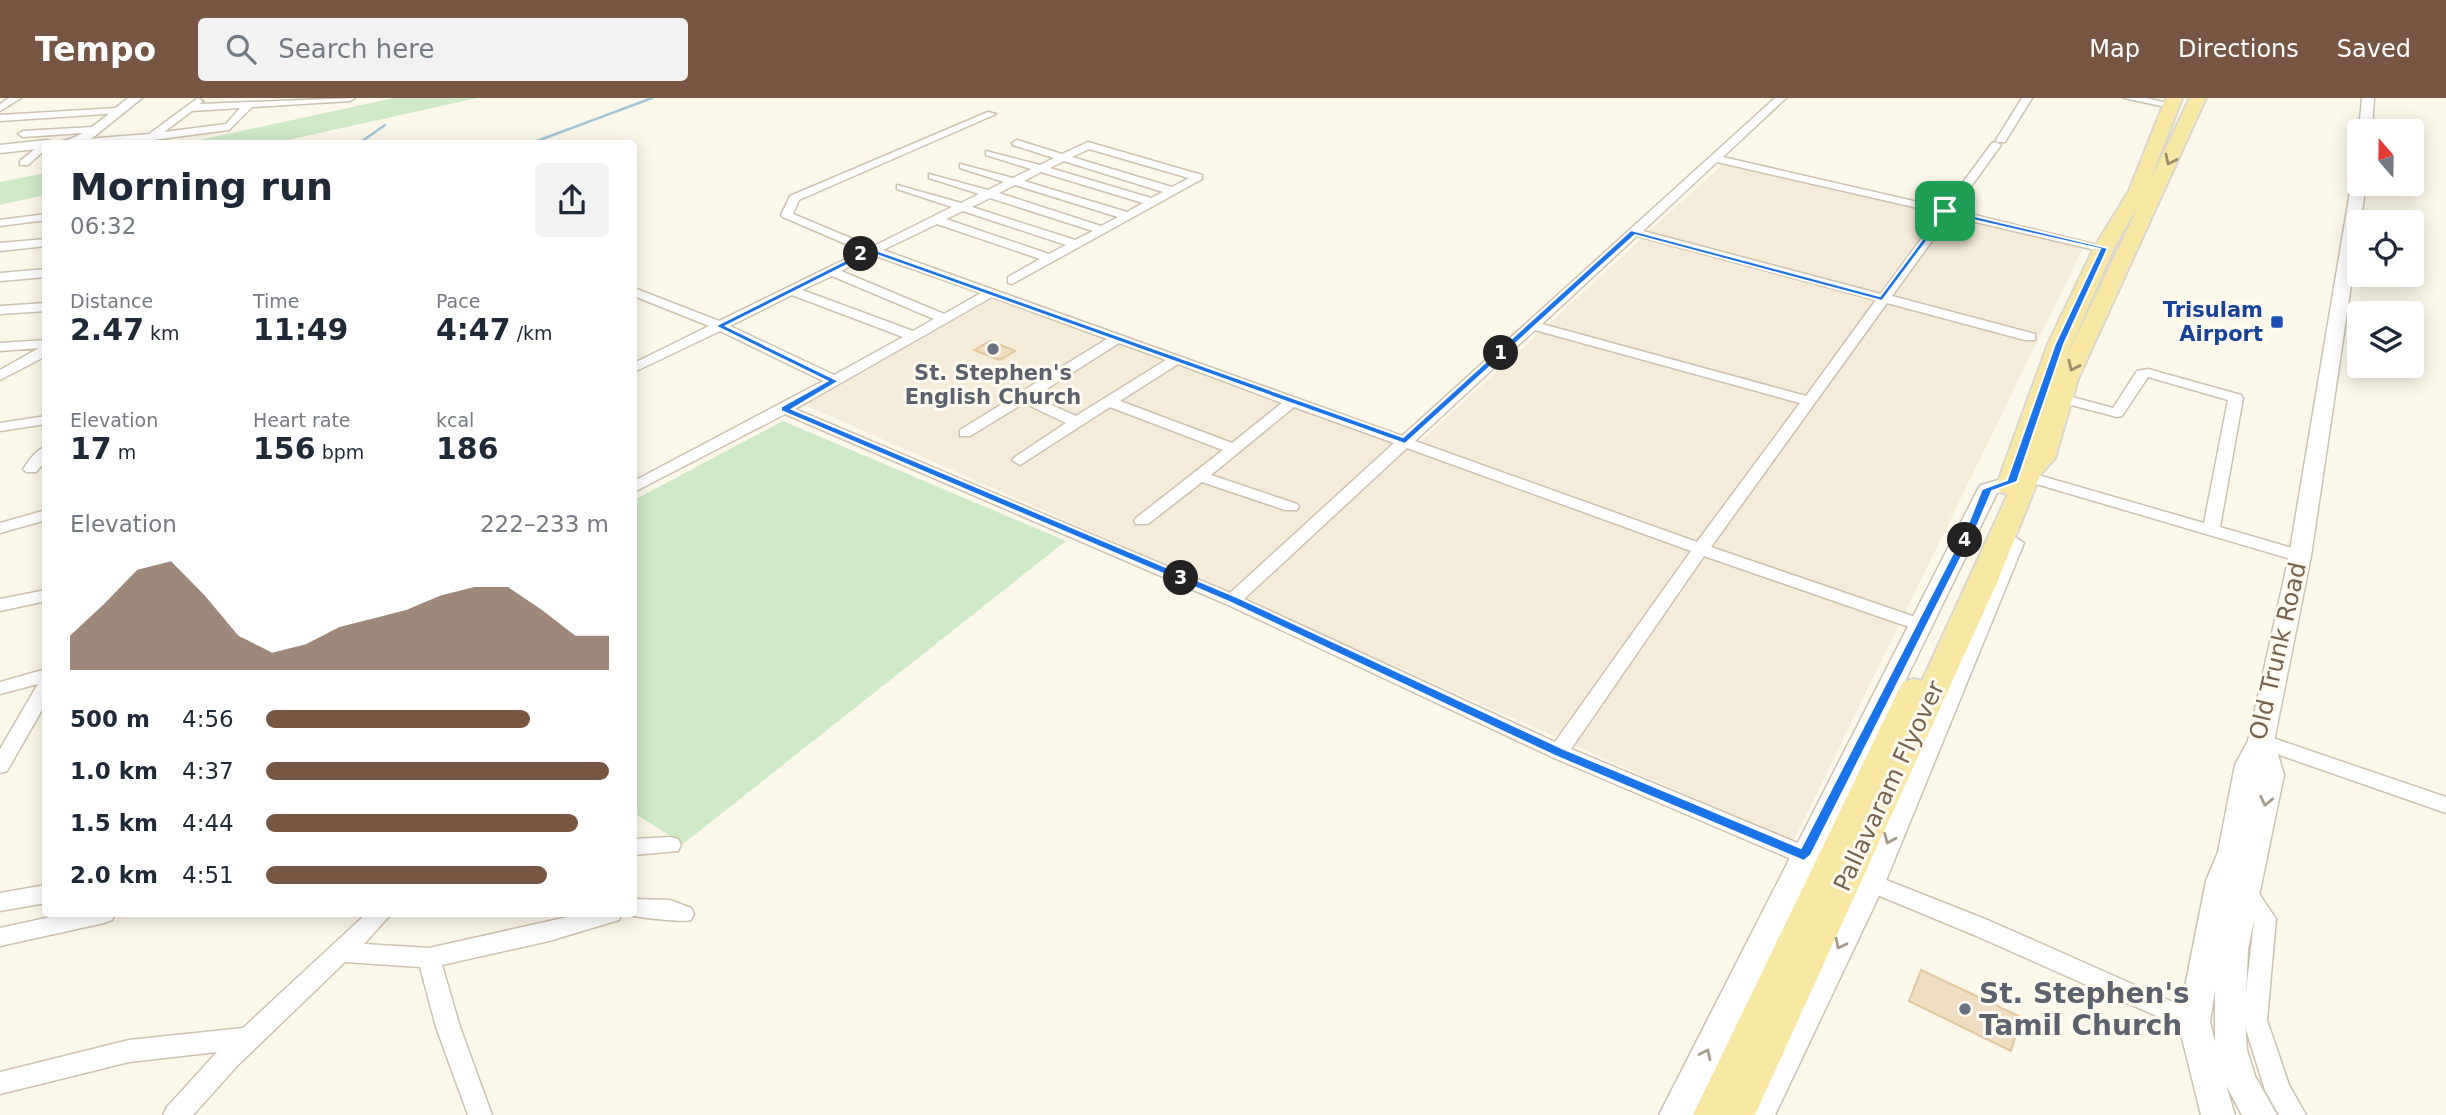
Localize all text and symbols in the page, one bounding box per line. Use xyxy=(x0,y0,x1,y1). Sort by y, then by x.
search box xyxy=(198,18,688,81)
text: Tempo xyxy=(35,30,156,69)
icon: search xyxy=(222,30,260,68)
text: Search here xyxy=(278,34,434,64)
text: Map xyxy=(2089,35,2140,63)
text: Directions xyxy=(2178,35,2299,63)
text: Saved xyxy=(2337,35,2411,63)
north arrow xyxy=(2347,119,2424,196)
map controls xyxy=(2347,119,2424,378)
one-way arrow xyxy=(2164,153,2178,165)
button: share xyxy=(535,163,609,237)
text: Morning run xyxy=(70,165,333,209)
pin xyxy=(1915,181,1975,241)
icon: arrive xyxy=(1926,192,1964,230)
button: locate xyxy=(2347,210,2424,287)
text: 06:32 xyxy=(70,213,136,239)
pin: 2 xyxy=(844,236,878,272)
text: 2 xyxy=(854,242,867,264)
text: Distance xyxy=(70,290,153,312)
text: Time xyxy=(253,290,300,312)
text: Pace xyxy=(436,290,480,312)
place label: Trisulam Airport xyxy=(2163,298,2263,346)
button: layers xyxy=(2347,301,2424,378)
text: 2.47 xyxy=(70,312,144,347)
text: 11:49 xyxy=(253,312,349,347)
text: 4:47 xyxy=(436,312,511,347)
marker: Trisulam Airport xyxy=(2269,314,2285,330)
text: km xyxy=(144,322,180,344)
text: /km xyxy=(511,322,553,344)
pin: 1 xyxy=(1484,336,1518,370)
marker: St. Stephen's English Church xyxy=(985,341,1001,357)
text: 1 xyxy=(1494,341,1507,363)
one-way arrow xyxy=(2067,359,2081,371)
place label: St. Stephen's English Church xyxy=(905,361,1081,409)
text: Elevation xyxy=(70,409,158,431)
text: Heart rate xyxy=(253,409,351,431)
text: kcal xyxy=(436,409,474,431)
text: 17 xyxy=(70,431,112,466)
text: 156 xyxy=(253,431,316,466)
text: 186 xyxy=(436,431,499,466)
text: m xyxy=(112,441,136,463)
text: bpm xyxy=(316,441,364,463)
text: Elevation xyxy=(70,511,177,537)
text: 222–233 m xyxy=(480,511,609,537)
pin: 4 xyxy=(1948,522,1982,558)
text: 4 xyxy=(1958,528,1971,550)
street label: Old Trunk Road xyxy=(2244,559,2312,743)
pin: 3 xyxy=(1164,560,1198,596)
text: 3 xyxy=(1174,566,1187,588)
street label: Pallavaram Flyover xyxy=(1828,676,1950,896)
text: 500 m xyxy=(70,706,150,732)
text: 4:56 xyxy=(182,706,234,732)
text: 1.0 km xyxy=(70,758,158,784)
text: 4:37 xyxy=(182,758,234,784)
one-way arrow xyxy=(2259,795,2274,807)
text: 1.5 km xyxy=(70,810,158,836)
text: 4:44 xyxy=(182,810,234,836)
one-way arrow xyxy=(1883,832,1897,845)
text: 2.0 km xyxy=(70,862,158,888)
text: 4:51 xyxy=(182,862,234,888)
one-way arrow xyxy=(1834,937,1848,949)
place label: St. Stephen's Tamil Church xyxy=(1979,977,2190,1042)
marker: St. Stephen's Tamil Church xyxy=(1957,1001,1973,1017)
one-way arrow xyxy=(1697,1049,1711,1061)

